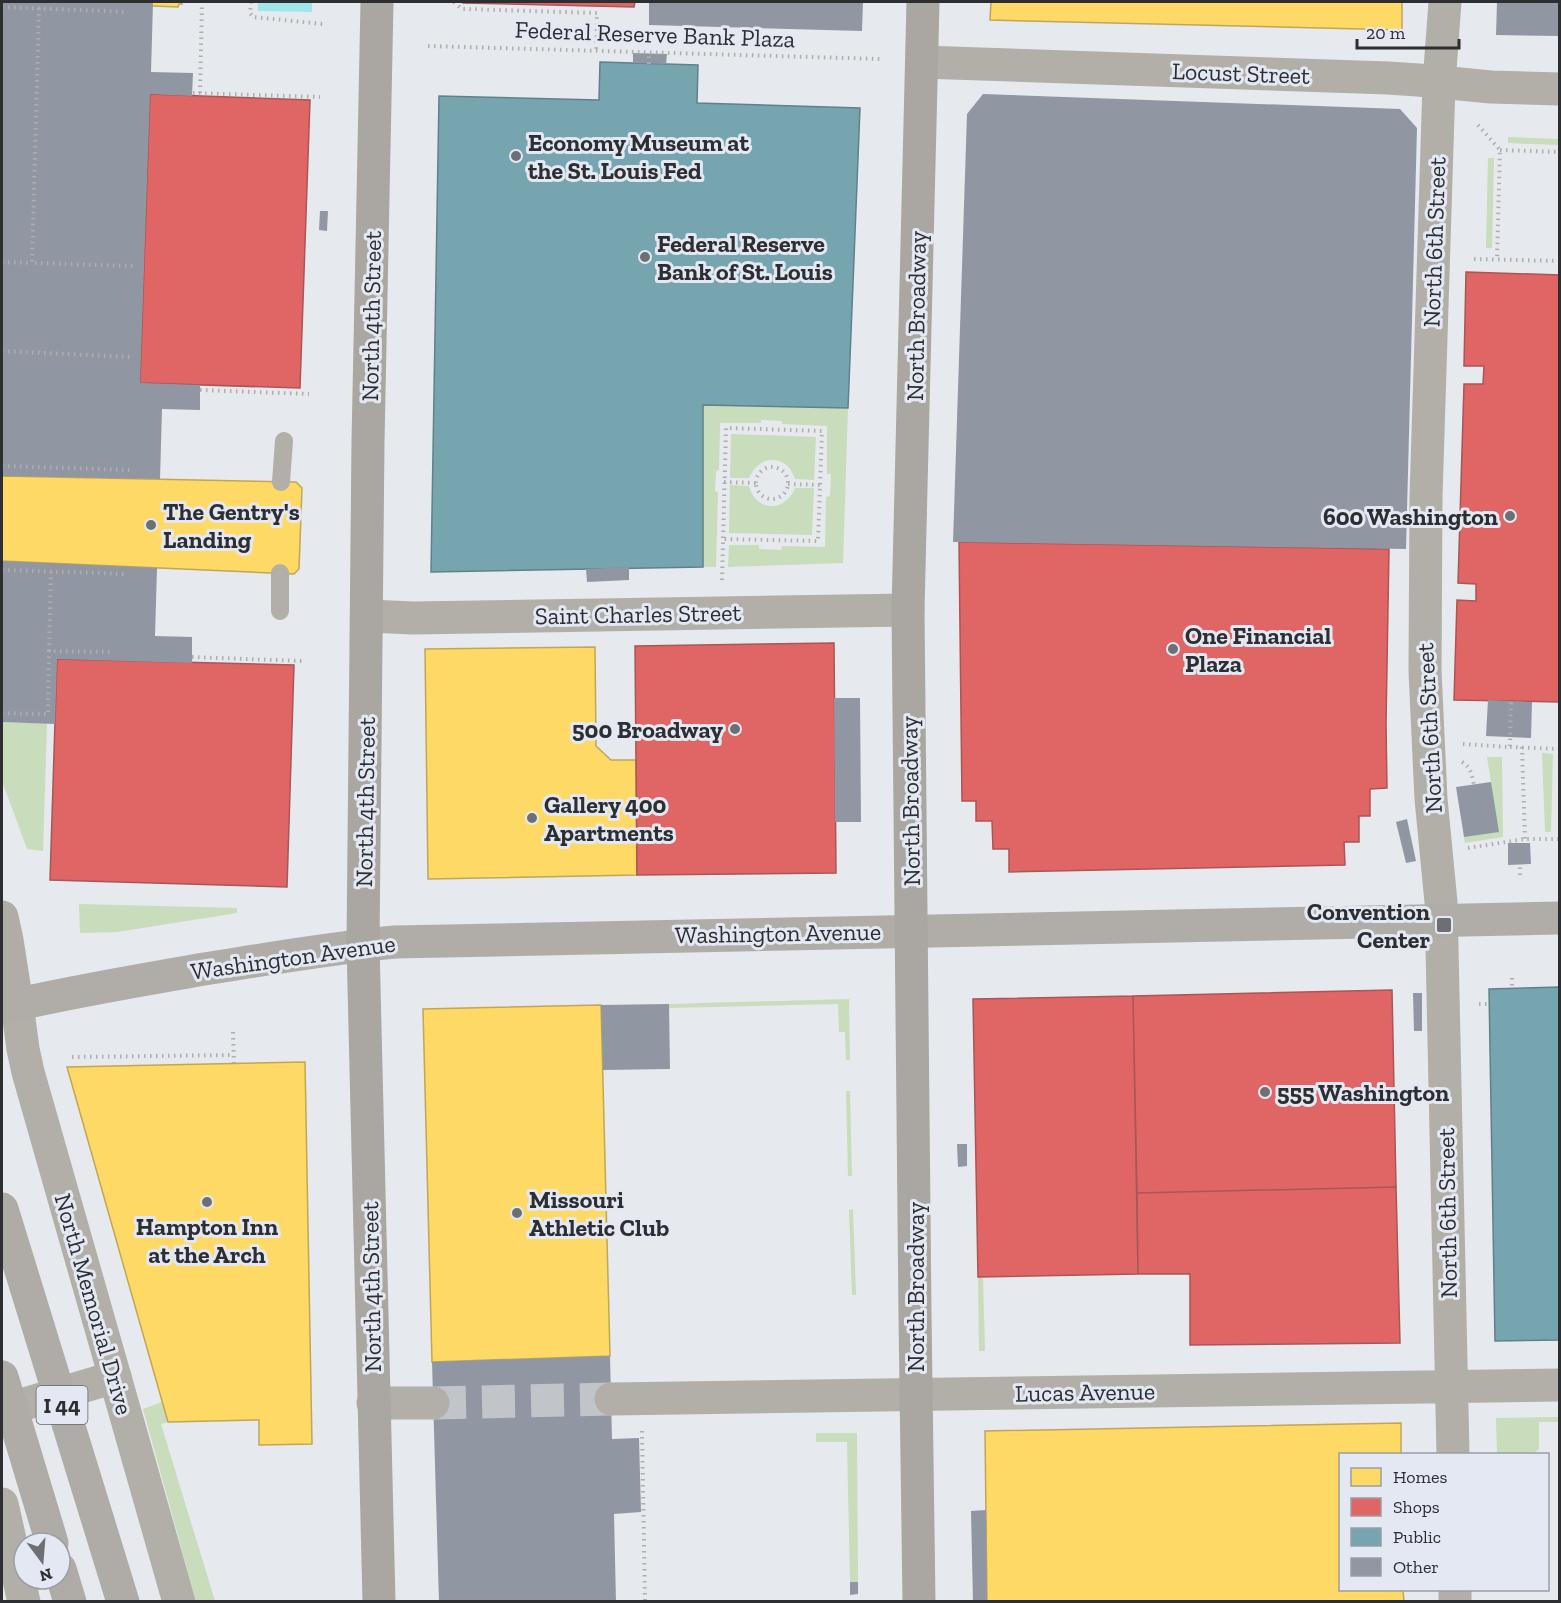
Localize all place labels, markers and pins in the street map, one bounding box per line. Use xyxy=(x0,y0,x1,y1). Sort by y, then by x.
place label: Economy Museum at the St. Louis Fed xyxy=(528,128,749,185)
marker: Economy Museum at the St. Louis Fed xyxy=(509,149,523,163)
place label: Federal Reserve Bank of St. Louis xyxy=(657,229,833,286)
marker: Federal Reserve Bank of St. Louis xyxy=(638,250,652,264)
place label: The Gentry's Landing xyxy=(163,497,300,554)
place label: 600 Washington xyxy=(1323,502,1498,531)
marker: 600 Washington xyxy=(1503,509,1517,523)
marker: The Gentry's Landing xyxy=(144,518,158,532)
place label: One Financial Plaza xyxy=(1185,621,1331,678)
marker: One Financial Plaza xyxy=(1166,642,1180,656)
place label: 500 Broadway xyxy=(572,715,723,744)
marker: 500 Broadway xyxy=(728,722,742,736)
place label: Gallery 400 Apartments xyxy=(544,790,674,847)
marker: Gallery 400 Apartments xyxy=(525,811,539,825)
place label: Convention Center xyxy=(1307,897,1430,954)
marker: Convention Center xyxy=(1435,916,1453,934)
place label: 555 Washington xyxy=(1277,1078,1449,1107)
marker: 555 Washington xyxy=(1258,1085,1272,1099)
place label: Missouri Athletic Club xyxy=(529,1185,669,1242)
marker: Hampton Inn at the Arch xyxy=(200,1195,214,1209)
marker: Missouri Athletic Club xyxy=(510,1206,524,1220)
place label: Hampton Inn at the Arch xyxy=(136,1212,278,1269)

